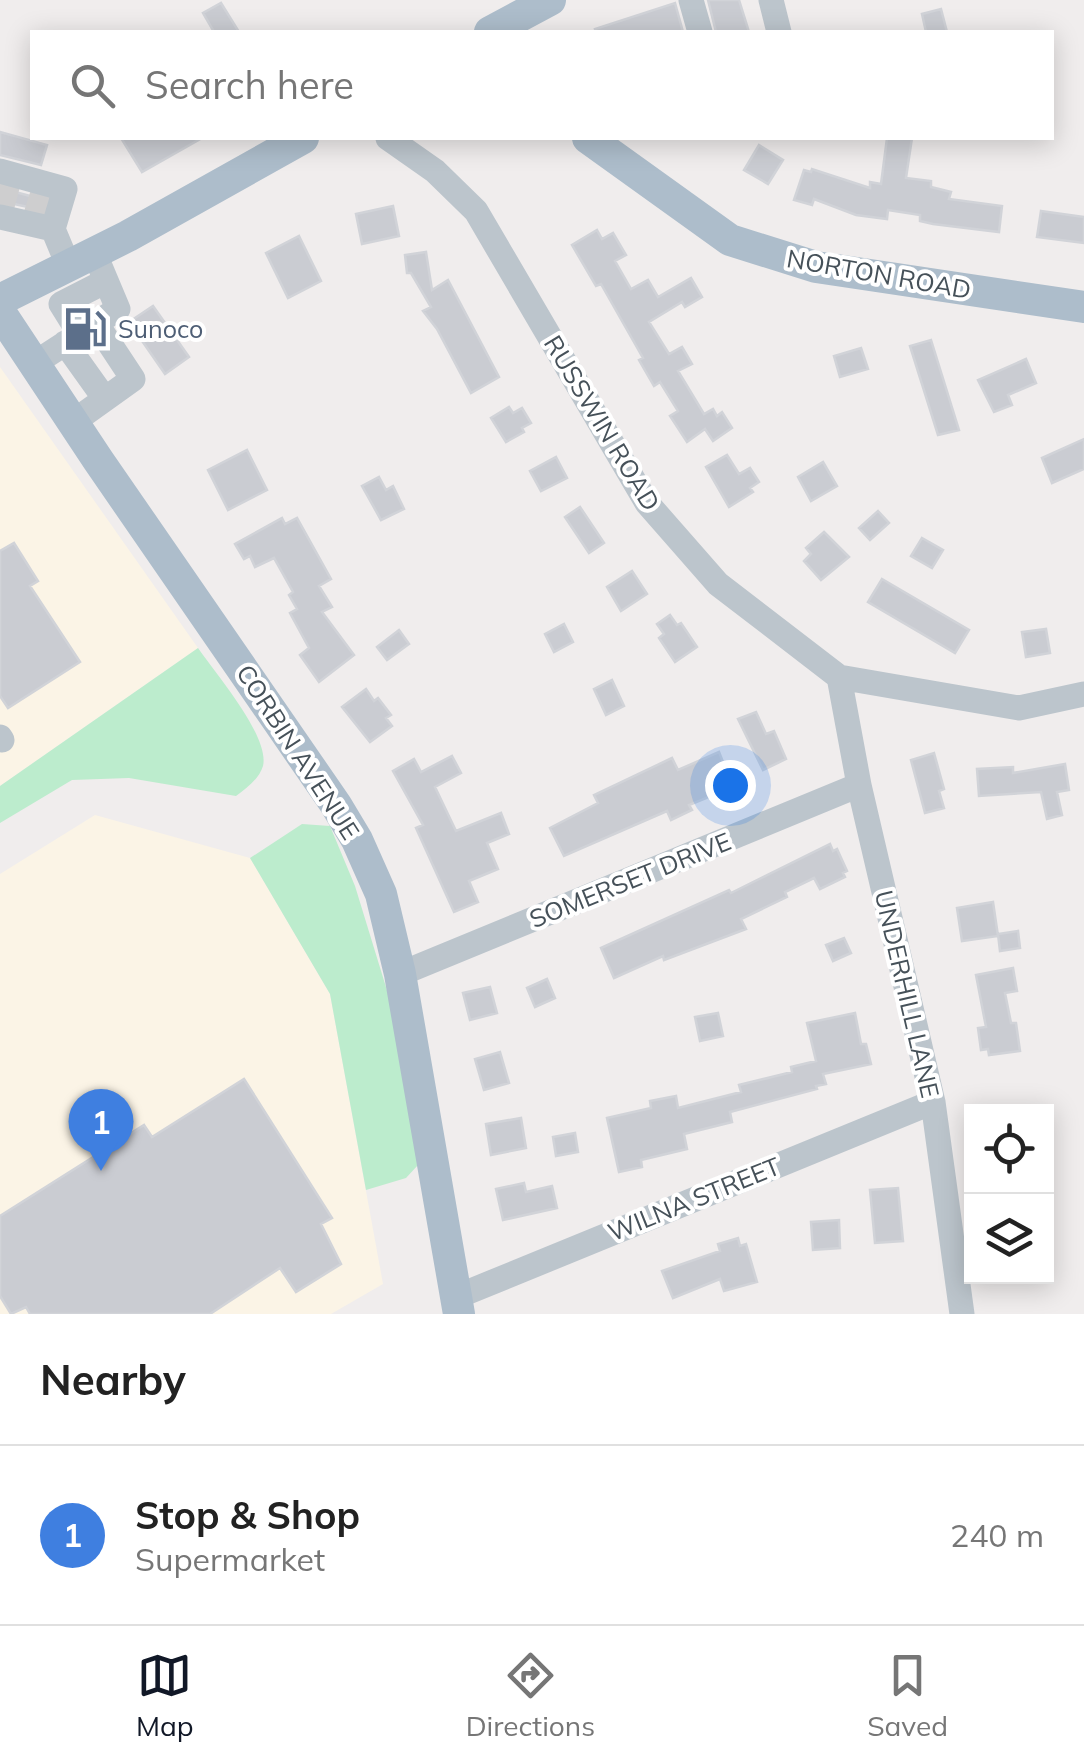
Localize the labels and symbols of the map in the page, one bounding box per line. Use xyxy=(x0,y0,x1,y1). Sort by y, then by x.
street label: NORTON ROAD xyxy=(785,242,974,305)
fuel station icon: Sunoco xyxy=(61,305,109,353)
place label: Sunoco xyxy=(118,313,203,344)
street label: RUSSWIN ROAD xyxy=(538,329,667,516)
street label: CORBIN AVENUE xyxy=(230,658,367,845)
your location xyxy=(705,760,756,811)
street label: SOMERSET DRIVE xyxy=(525,825,735,934)
street label: UNDERHILL LANE xyxy=(869,887,946,1101)
pin: 1 xyxy=(68,1088,134,1171)
street label: WILNA STREET xyxy=(603,1150,785,1247)

